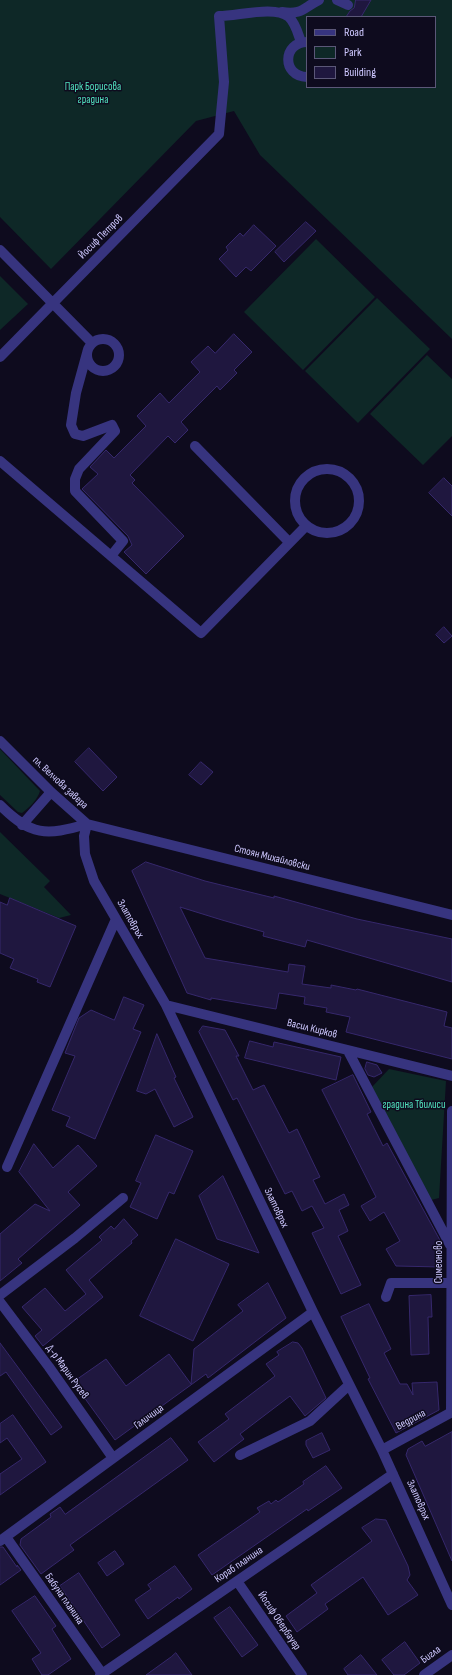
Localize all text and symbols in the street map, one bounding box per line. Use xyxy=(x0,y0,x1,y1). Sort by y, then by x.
legend xyxy=(306,16,436,88)
text: Road xyxy=(344,25,364,40)
text: Park xyxy=(344,45,362,60)
text: Building xyxy=(344,65,376,80)
park label: Парк Борисова градина xyxy=(65,80,121,106)
street label: Йосиф Петров xyxy=(76,212,126,262)
street label: пл. Велчова завера xyxy=(30,754,90,812)
street label: Стоян Михайловски xyxy=(233,842,311,874)
street label: Златовръх xyxy=(114,897,146,941)
street label: Васил Кирков xyxy=(286,1016,338,1042)
park label: градина Тбилиси xyxy=(382,1098,446,1112)
street label: Златовръх xyxy=(261,1186,291,1230)
street label: Симеоново xyxy=(432,1241,446,1283)
street label: Д-р Марин Русев xyxy=(43,1342,91,1402)
street label: Галичица xyxy=(131,1402,167,1432)
street label: Ведрина xyxy=(394,1407,428,1433)
street label: Златовръх xyxy=(403,1478,433,1522)
street label: Кораб планина xyxy=(212,1544,266,1586)
street label: Бабуна планина xyxy=(42,1571,86,1627)
street label: Йосиф Обербауер xyxy=(255,1589,303,1653)
street label: Бигла xyxy=(418,1643,444,1667)

